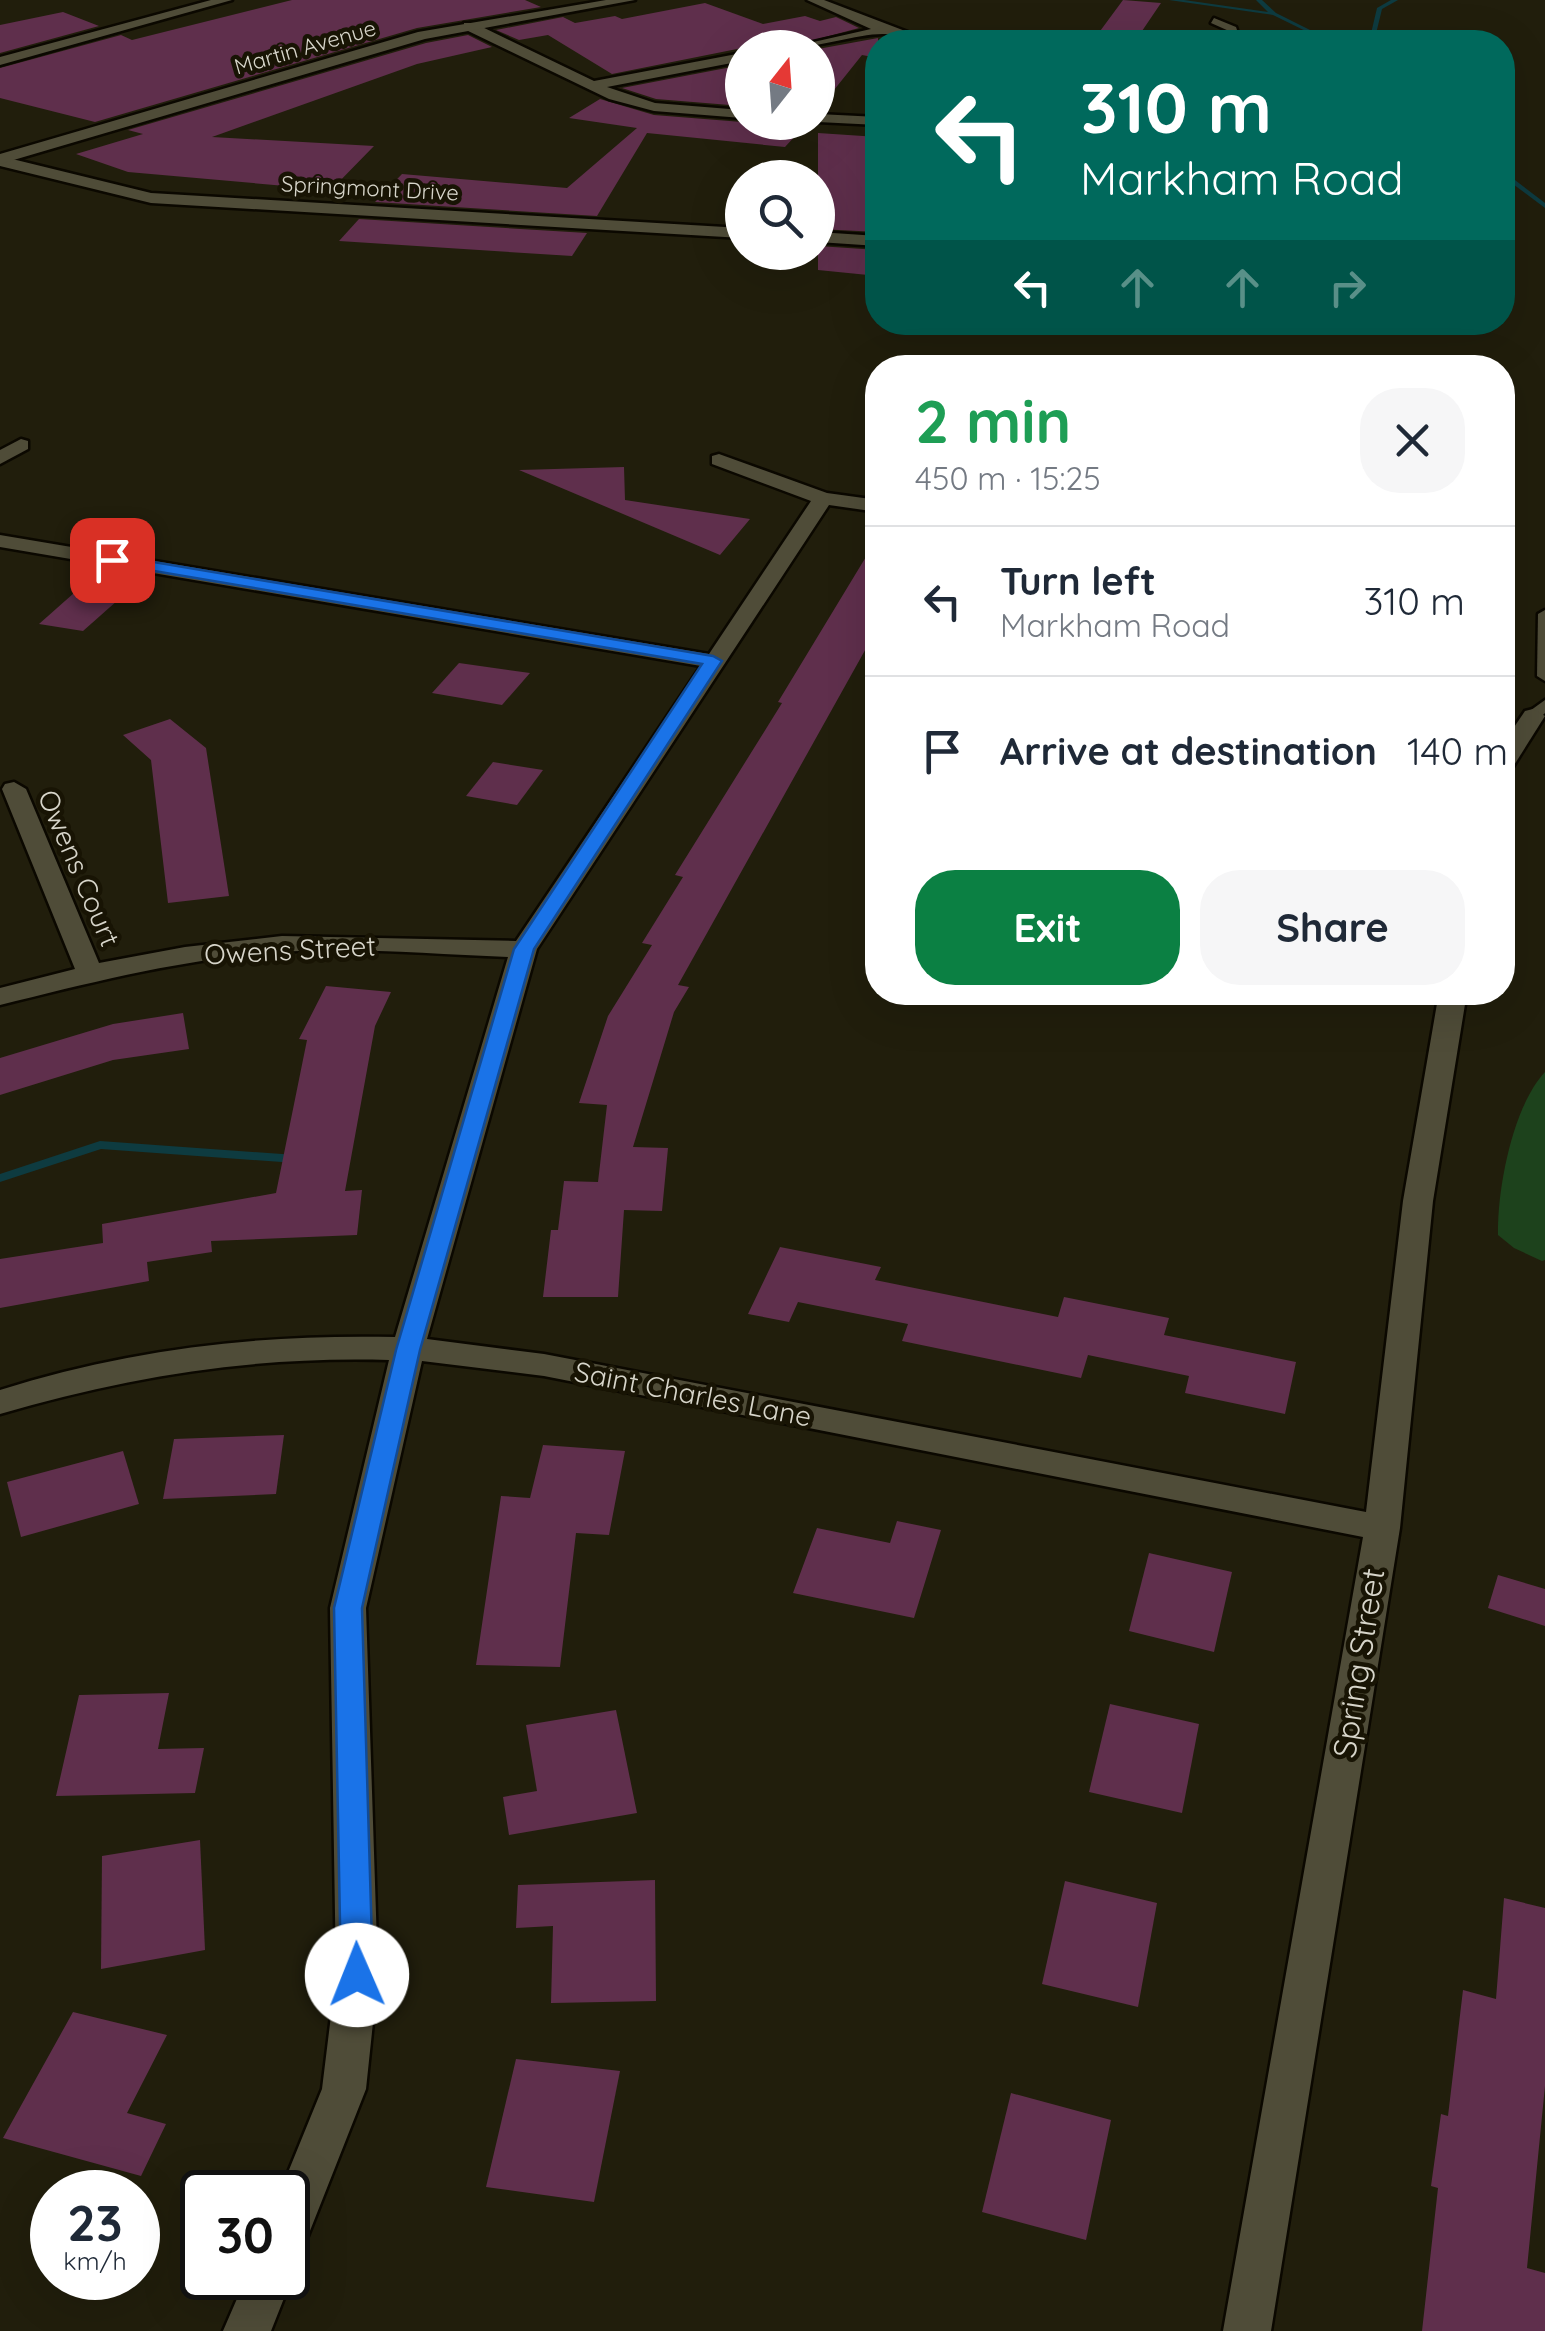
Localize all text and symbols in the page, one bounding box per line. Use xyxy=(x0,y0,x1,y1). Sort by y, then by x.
street label: Martin Avenue xyxy=(231,13,379,81)
north arrow xyxy=(725,30,835,140)
map controls xyxy=(725,30,835,270)
text: 310 m xyxy=(1080,63,1272,151)
icon: left xyxy=(915,70,1045,200)
text: Markham Road xyxy=(1080,150,1403,206)
button: search xyxy=(725,160,835,270)
street label: Springmont Drive xyxy=(280,169,460,207)
icon: left xyxy=(1005,260,1060,315)
icon: ahead xyxy=(1110,260,1165,315)
icon: ahead xyxy=(1215,260,1270,315)
icon: right xyxy=(1320,260,1375,315)
text: 2 min xyxy=(915,383,1071,458)
button: close xyxy=(1360,388,1465,493)
text: 450 m · 15:25 xyxy=(915,458,1101,498)
pin xyxy=(70,518,155,603)
icon: arrive xyxy=(85,533,140,588)
text: Turn left xyxy=(1000,557,1156,605)
icon: left xyxy=(915,574,970,629)
text: 310 m xyxy=(1363,577,1465,625)
text: Markham Road xyxy=(1000,605,1230,645)
icon: arrive xyxy=(915,724,970,779)
text: Arrive at destination xyxy=(1000,727,1377,775)
text: 140 m xyxy=(1407,727,1508,775)
street label: Owens Court xyxy=(31,784,128,951)
button: Exit xyxy=(915,870,1180,985)
button: Share xyxy=(1200,870,1465,985)
street label: Owens Street xyxy=(203,928,377,971)
street label: Saint Charles Lane xyxy=(572,1353,815,1434)
street label: Spring Street xyxy=(1323,1565,1393,1760)
position arrow xyxy=(305,1923,409,2027)
speed limit sign: 30 xyxy=(180,2170,310,2300)
text: 23 xyxy=(67,2191,123,2254)
text: km/h xyxy=(63,2245,127,2276)

